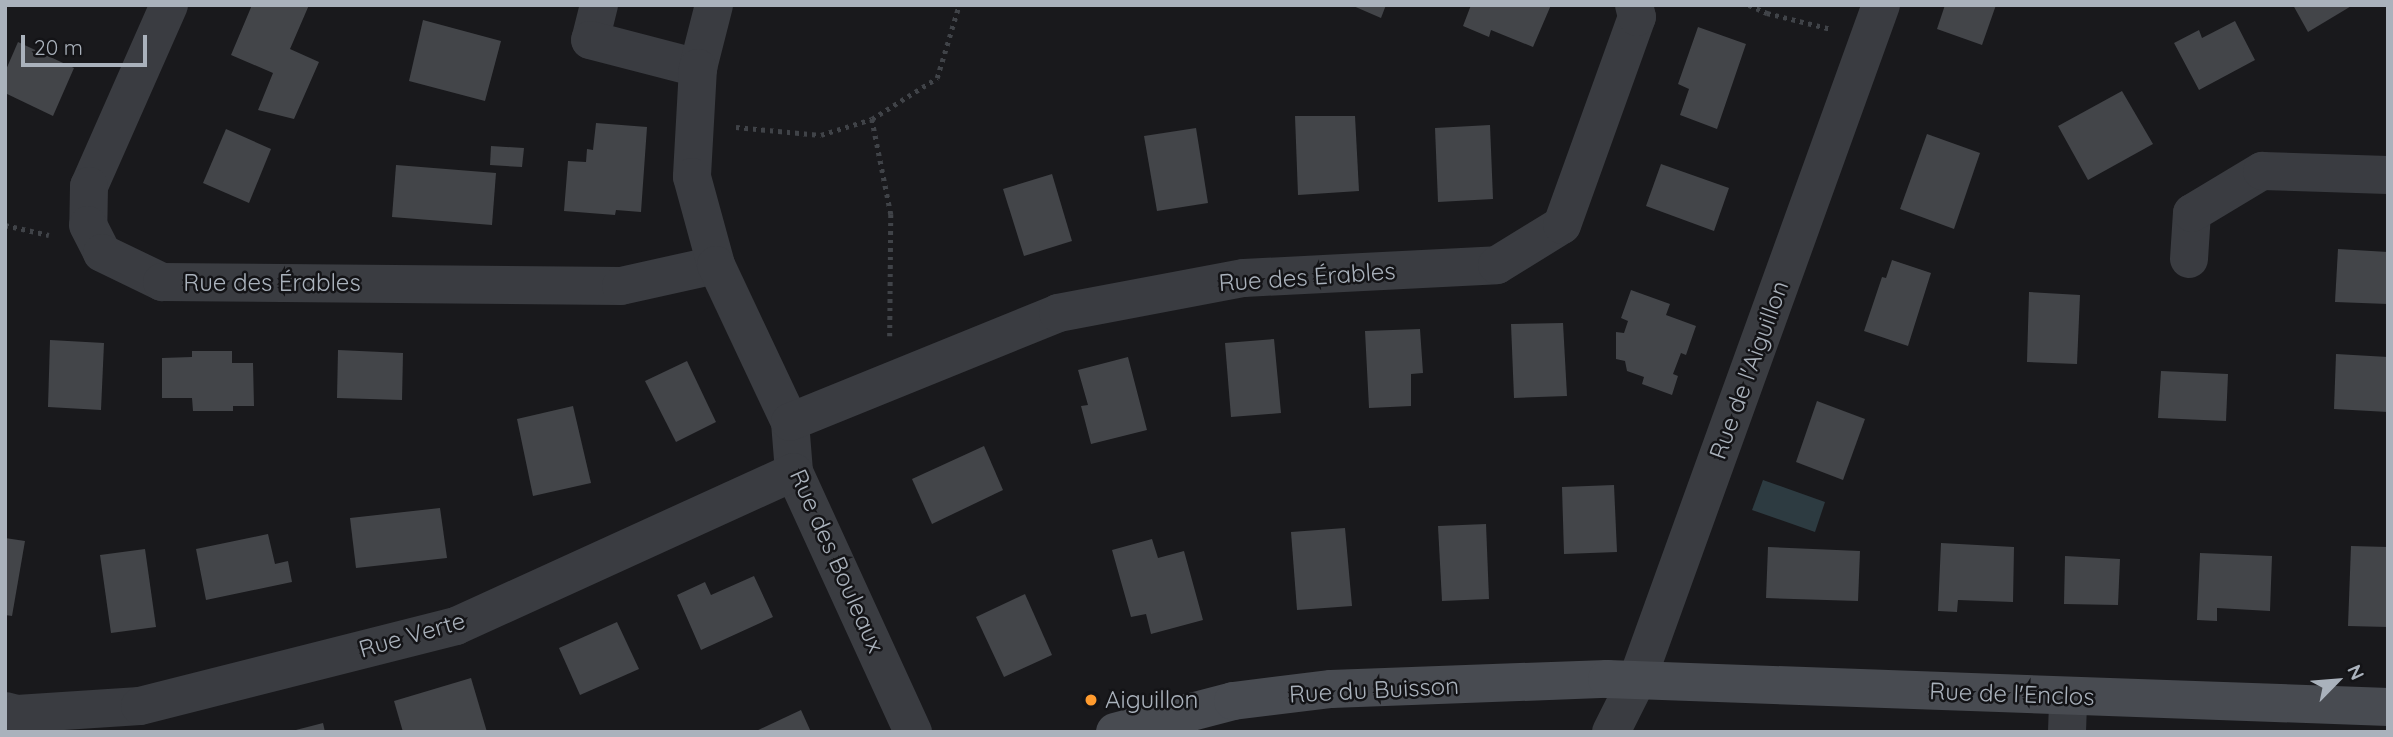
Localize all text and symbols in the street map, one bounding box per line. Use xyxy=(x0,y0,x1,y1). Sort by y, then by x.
scale bar xyxy=(24,21,150,65)
text: 20 m xyxy=(34,34,83,60)
street label: Rue des Érables xyxy=(1218,256,1396,298)
street label: Rue des Érables xyxy=(183,269,361,297)
street label: Rue de l'Aiguillon xyxy=(1703,277,1795,463)
street label: Rue des Bouleaux xyxy=(784,465,890,657)
street label: Rue Verte xyxy=(355,606,469,664)
north arrow xyxy=(2302,646,2372,716)
text: N xyxy=(2342,661,2370,684)
street label: Rue du Buisson xyxy=(1288,671,1460,709)
street label: Rue de l'Enclos xyxy=(1929,677,2095,711)
place label: Aiguillon xyxy=(1105,686,1198,714)
marker: Aiguillon xyxy=(1083,692,1099,708)

